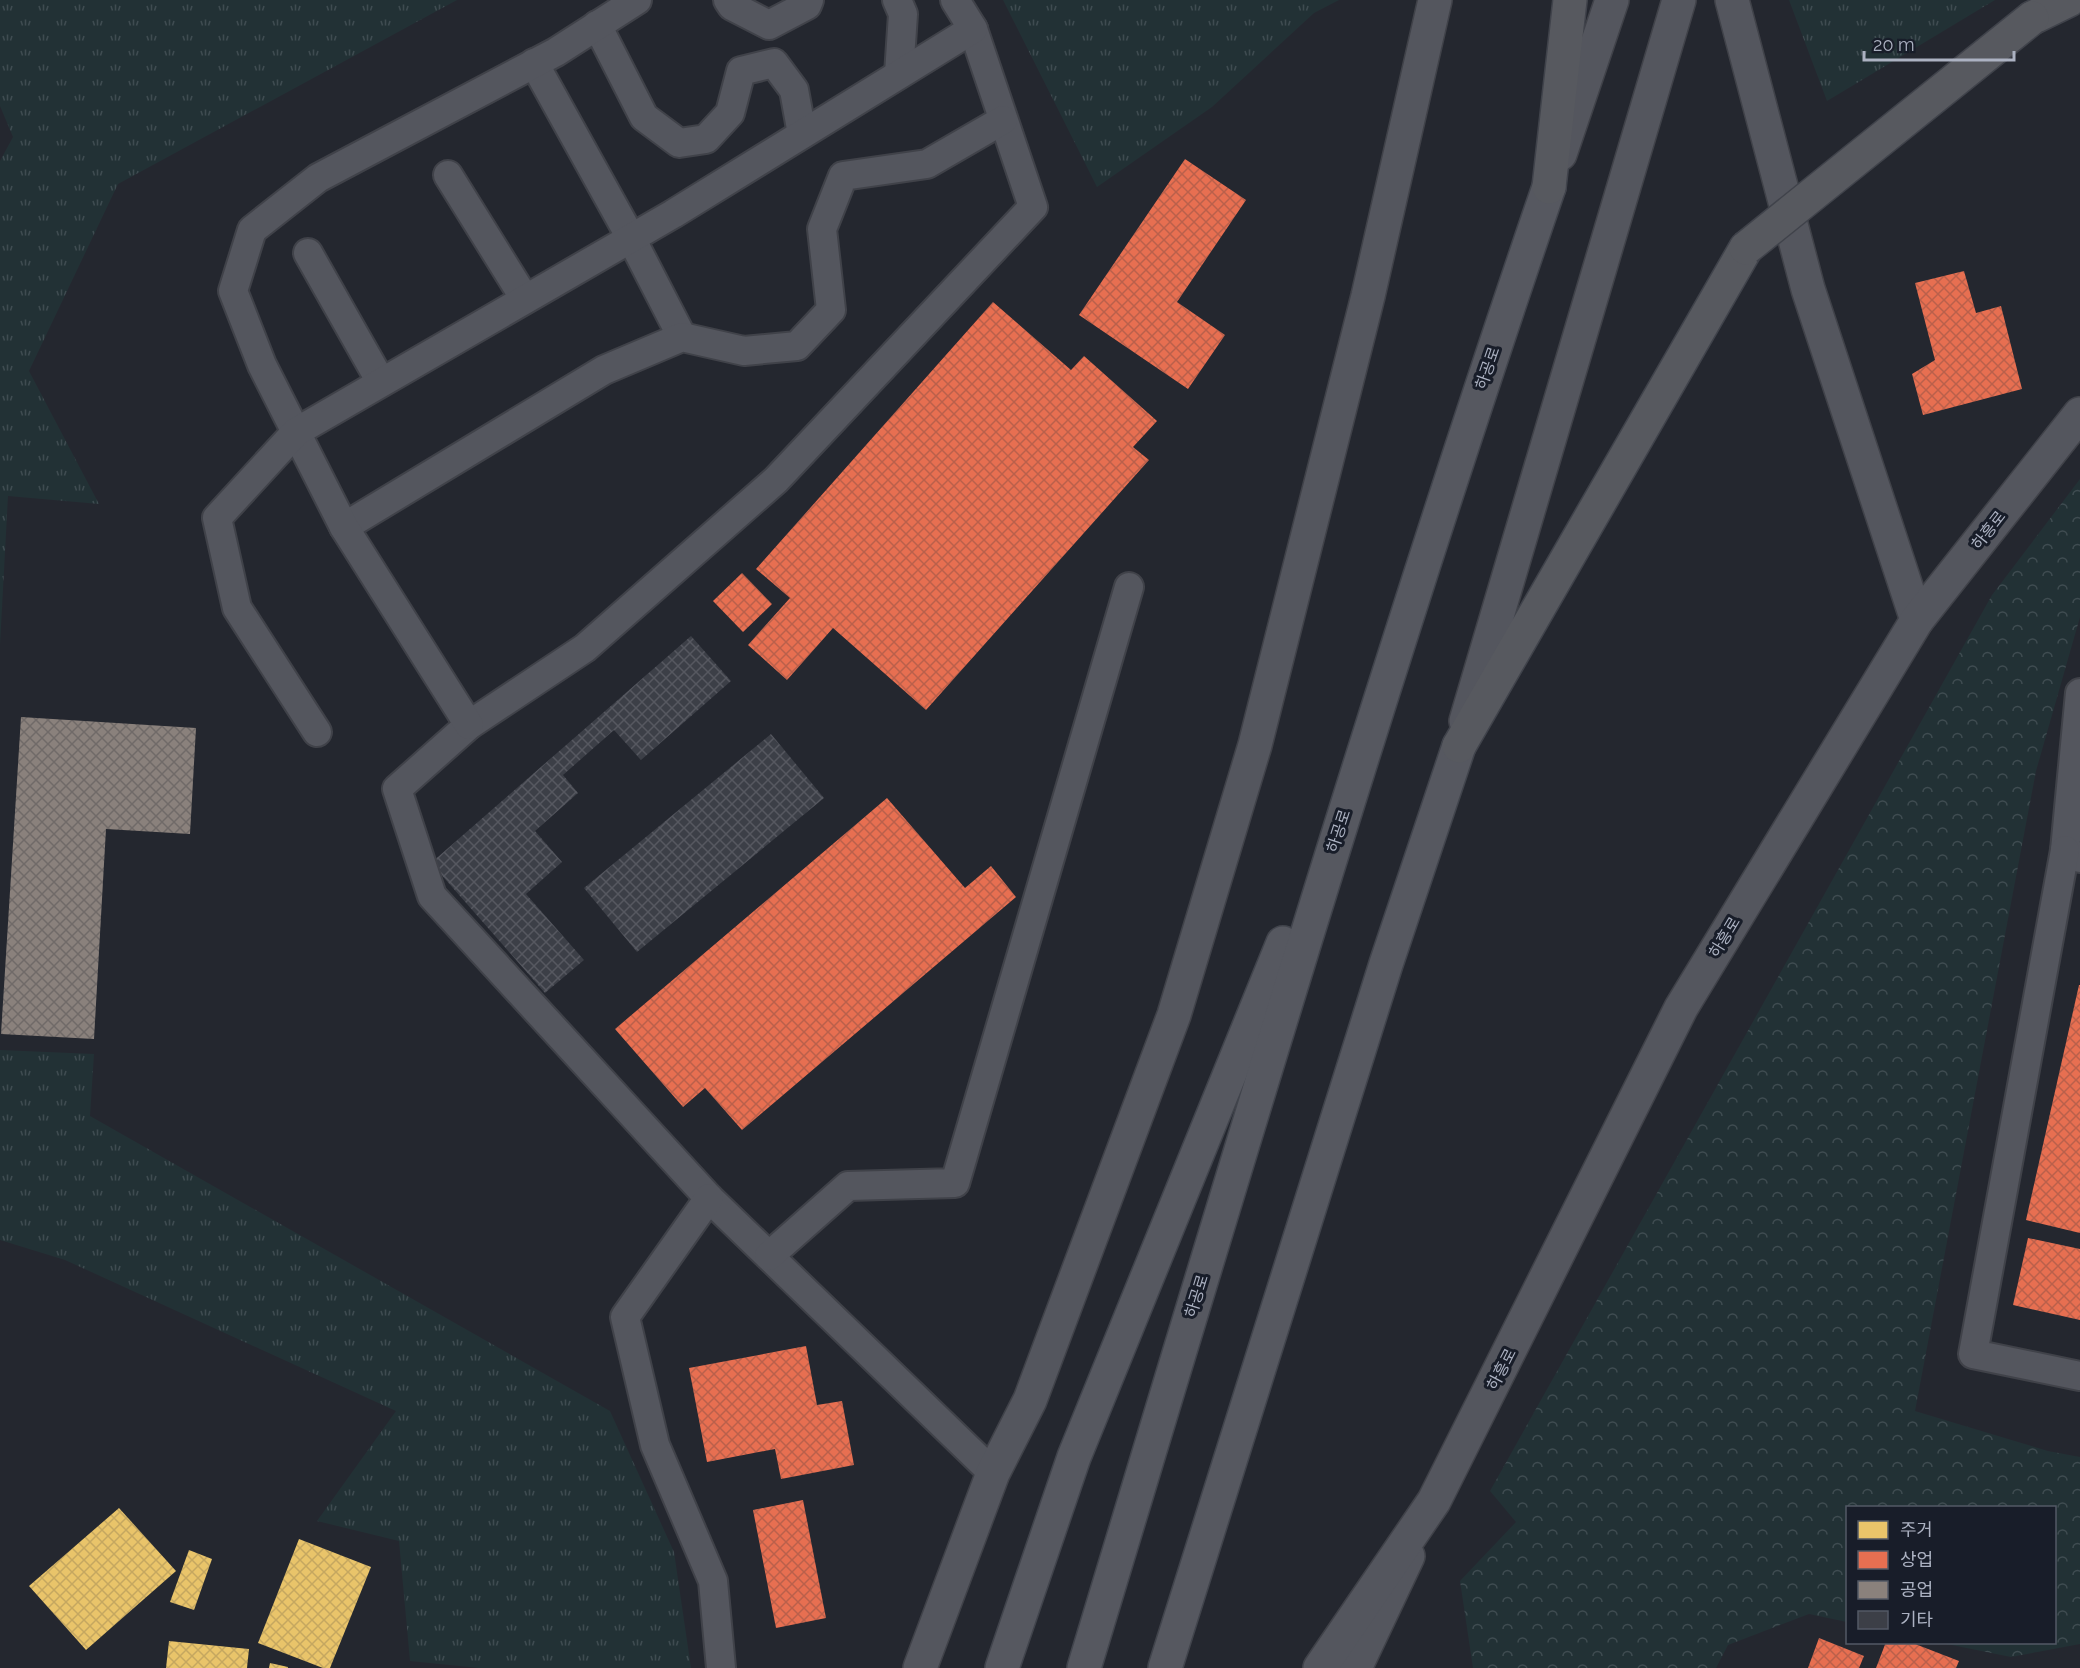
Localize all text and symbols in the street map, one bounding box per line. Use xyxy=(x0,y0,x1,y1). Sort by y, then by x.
scale bar xyxy=(1864,24,2014,62)
text: 20 m xyxy=(1873,34,1915,55)
street label: 하공로 xyxy=(1471,344,1504,392)
street label: 하흥로 xyxy=(1967,507,2010,554)
street label: 하공로 xyxy=(1323,807,1354,855)
street label: 하흥로 xyxy=(1705,913,1744,961)
street label: 하공로 xyxy=(1181,1272,1212,1320)
street label: 하흥로 xyxy=(1483,1345,1520,1393)
legend xyxy=(1846,1506,2056,1644)
text: 주거 xyxy=(1900,1519,1933,1540)
text: 상업 xyxy=(1900,1549,1933,1570)
text: 공업 xyxy=(1900,1579,1933,1600)
text: 기타 xyxy=(1900,1609,1934,1630)

